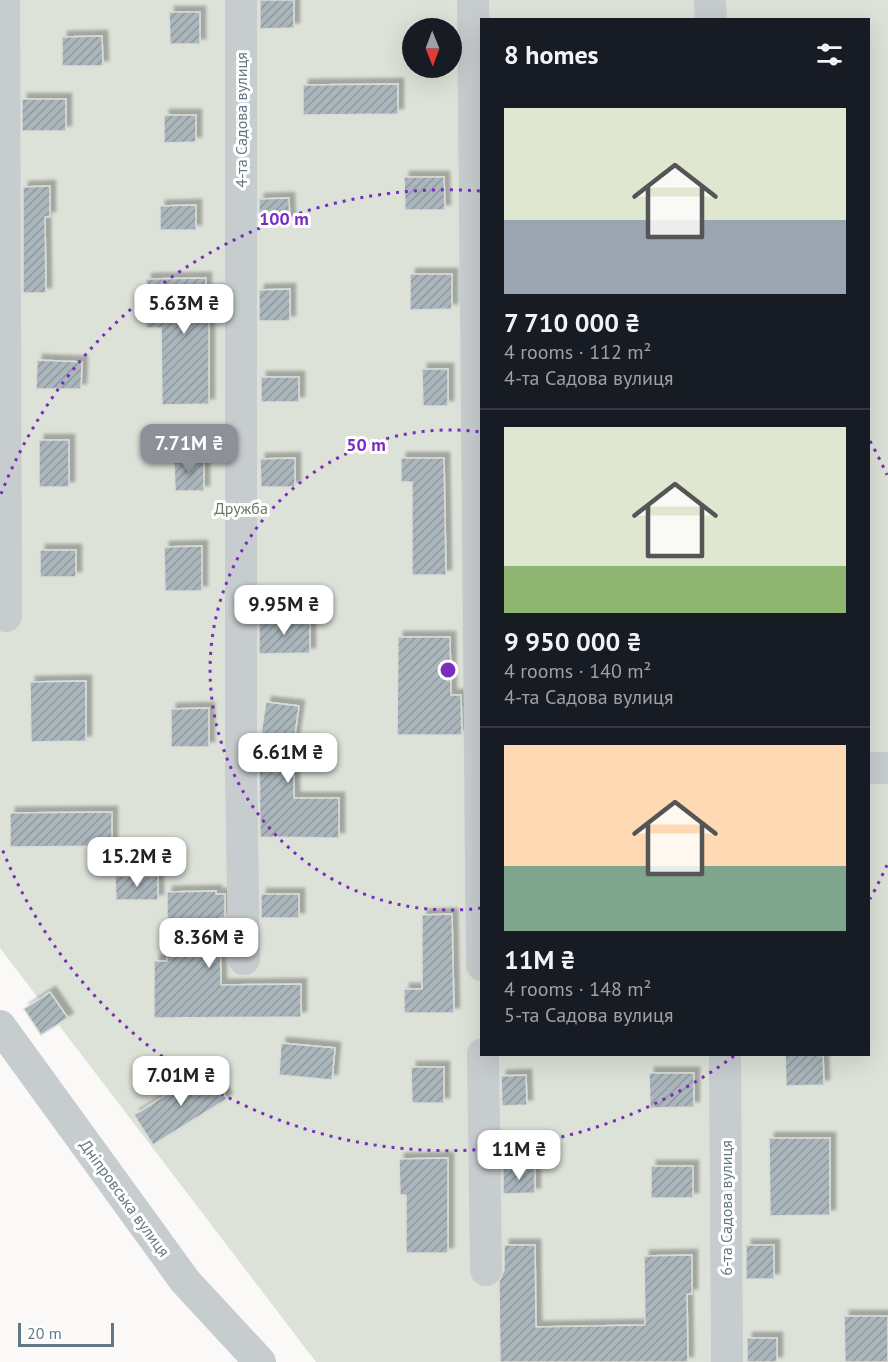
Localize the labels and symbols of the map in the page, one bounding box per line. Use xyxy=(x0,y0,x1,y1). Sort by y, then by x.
north arrow xyxy=(402,18,462,78)
street label: 4-та Садова вулиця xyxy=(231,52,251,188)
text: 100 m xyxy=(259,207,309,230)
pin: 5.63M ₴ xyxy=(129,284,239,335)
pin: 7.71M ₴ xyxy=(134,424,244,475)
text: 50 m xyxy=(346,433,386,456)
park label: Дружба xyxy=(214,498,268,518)
pin: 9.95M ₴ xyxy=(229,585,339,636)
centre of rings xyxy=(438,660,458,680)
pin: 6.61M ₴ xyxy=(233,733,343,784)
pin: 15.2M ₴ xyxy=(82,837,192,888)
pin: 8.36M ₴ xyxy=(154,918,264,969)
pin: 7.01M ₴ xyxy=(126,1056,236,1107)
pin: 11M ₴ xyxy=(477,1130,561,1181)
street label: Дніпровська вулиця xyxy=(76,1135,174,1261)
street label: 6-та Садова вулиця xyxy=(716,1140,736,1276)
scale bar xyxy=(18,1320,114,1348)

